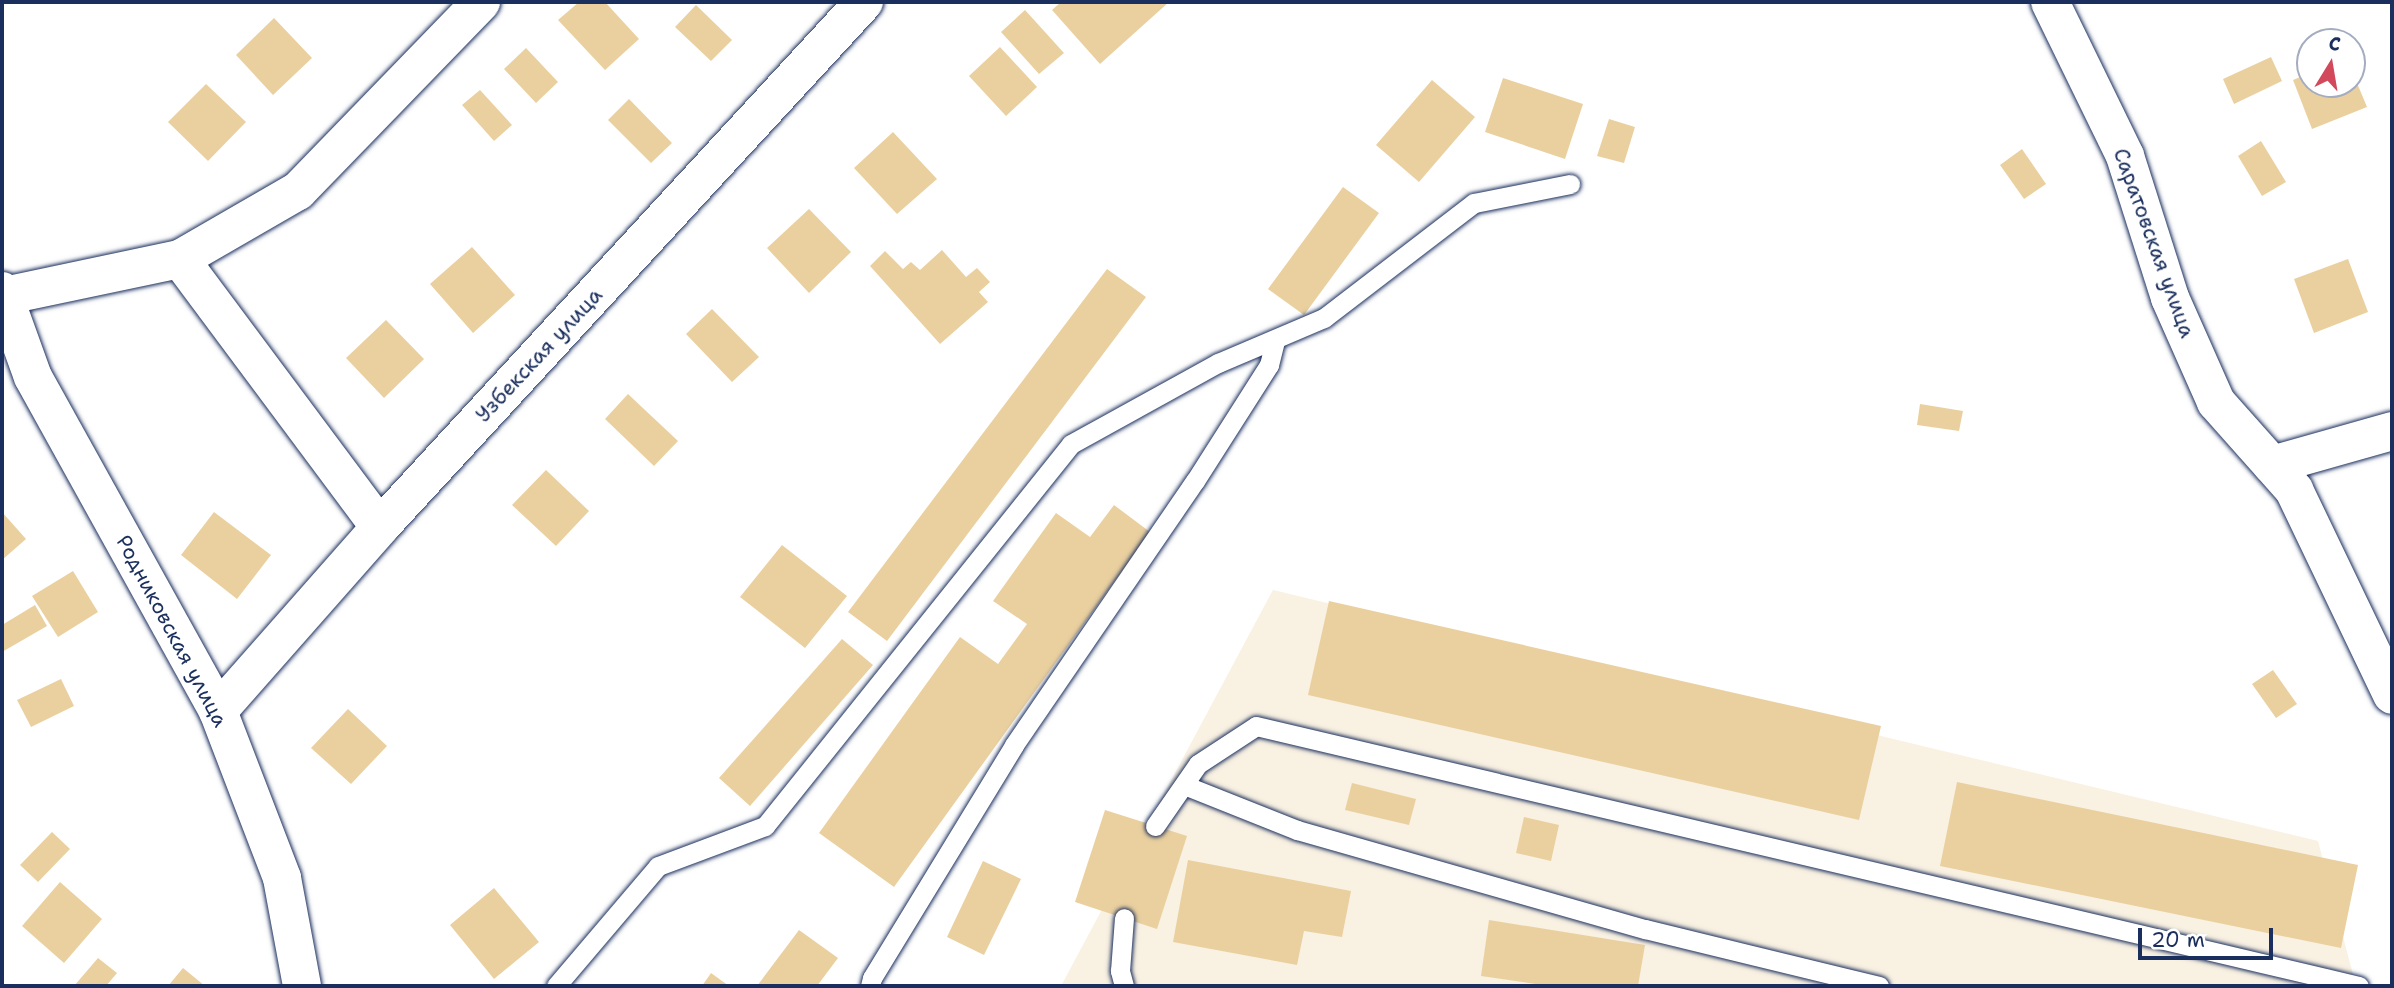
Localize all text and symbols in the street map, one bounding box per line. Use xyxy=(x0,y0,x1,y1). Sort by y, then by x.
north arrow xyxy=(2296,28,2366,98)
text: С xyxy=(2327,30,2343,57)
street label: Саратовская улица xyxy=(2108,145,2200,341)
street label: Узбекская улица xyxy=(470,283,608,427)
street label: Родниковская улица xyxy=(111,531,233,731)
scale bar xyxy=(2142,914,2277,958)
text: 20 m xyxy=(2151,926,2205,954)

